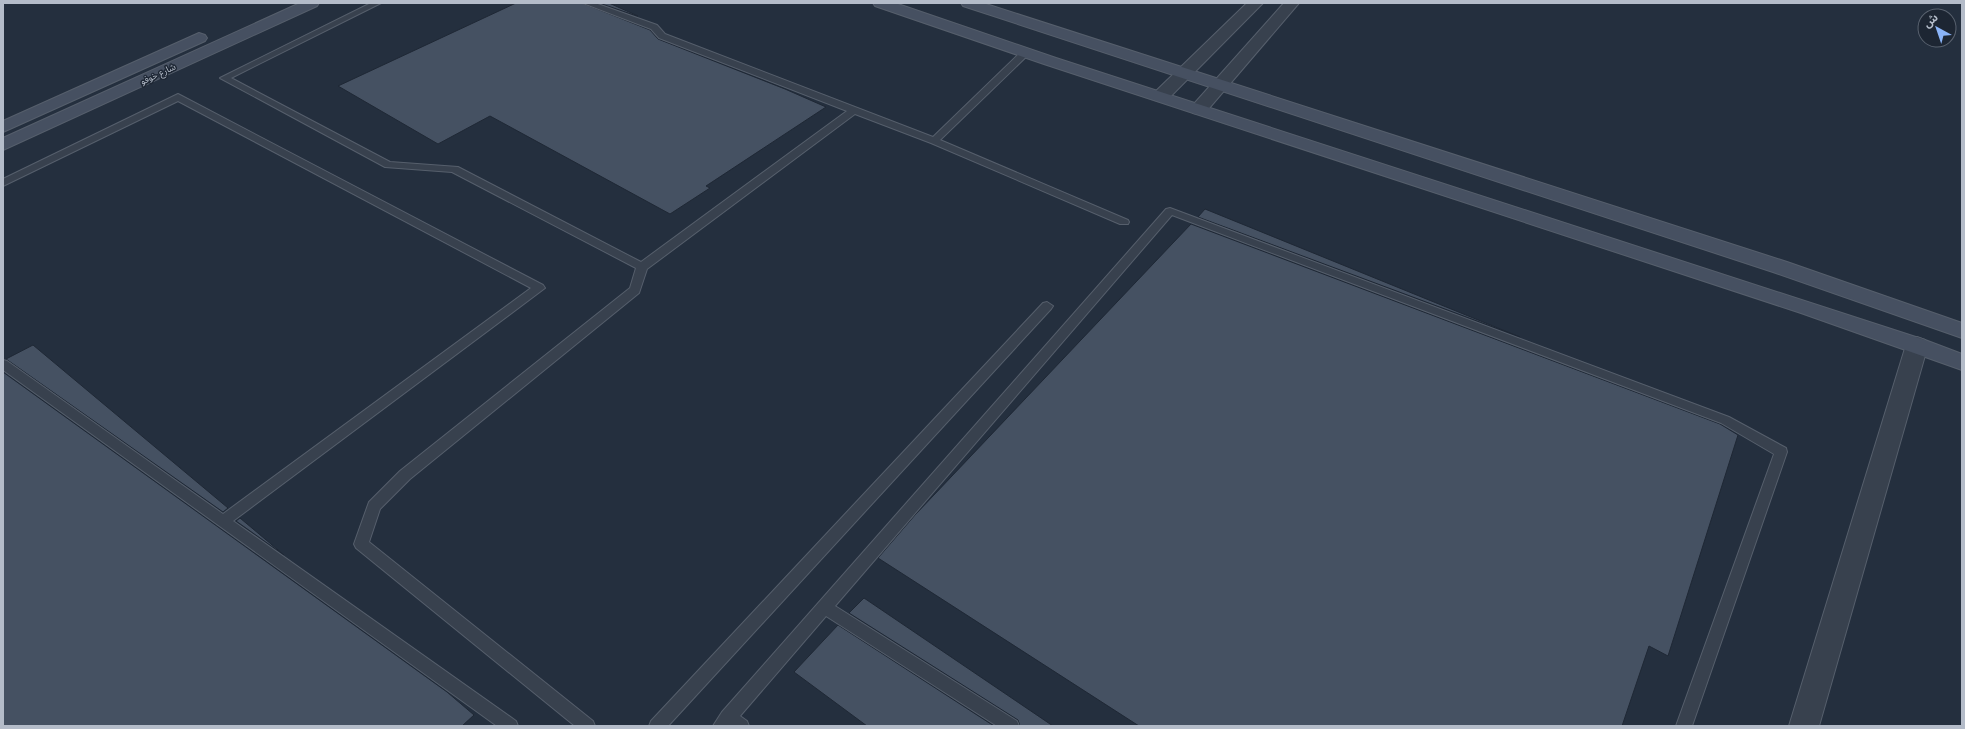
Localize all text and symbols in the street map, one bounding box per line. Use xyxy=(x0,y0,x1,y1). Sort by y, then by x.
north arrow xyxy=(1917,8,1957,48)
text: ش xyxy=(1921,11,1941,31)
street label: شارع خوفو xyxy=(139,61,178,88)

